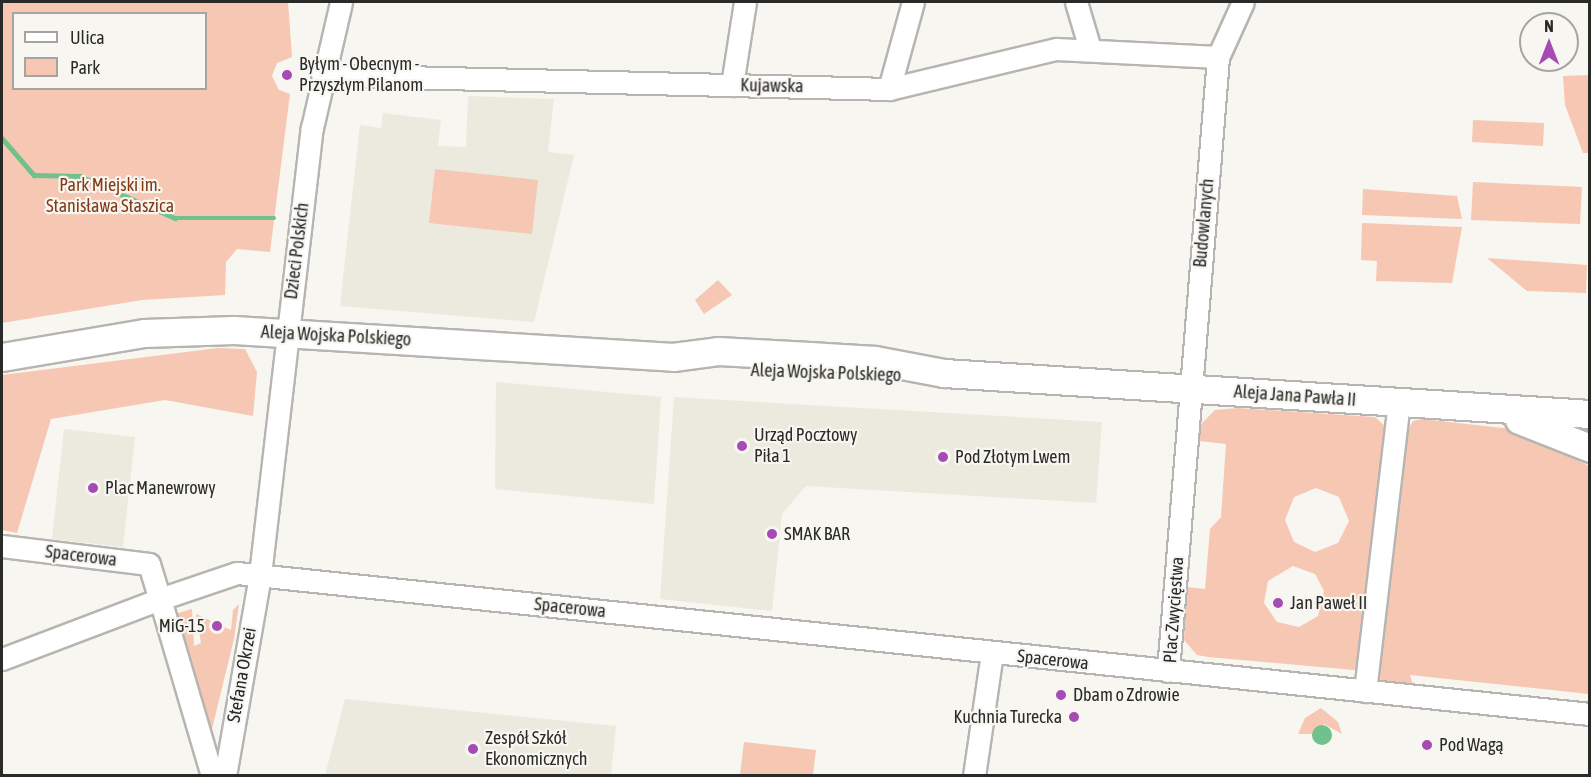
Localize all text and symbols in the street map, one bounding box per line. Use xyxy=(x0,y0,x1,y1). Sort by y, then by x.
legend xyxy=(12,12,207,90)
north arrow xyxy=(1519,12,1579,72)
text: N xyxy=(1544,17,1554,35)
text: Ulica xyxy=(70,27,105,48)
place label: Byłym - Obecnym - Przyszłym Pilanom xyxy=(299,54,423,97)
text: Park xyxy=(70,57,100,78)
marker: Byłym - Obecnym - Przyszłym Pilanom xyxy=(280,68,294,82)
street label: Kujawska xyxy=(740,75,804,97)
park label: Park Miejski im. Stanisława Staszica xyxy=(46,175,174,218)
street label: Budowlanych xyxy=(1189,178,1219,268)
street label: Dzieci Polskich xyxy=(280,201,314,301)
street label: Aleja Wojska Polskiego xyxy=(260,321,412,351)
street label: Aleja Wojska Polskiego xyxy=(750,360,902,386)
street label: Aleja Jana Pawła II xyxy=(1233,381,1357,411)
place label: Urząd Pocztowy Piła 1 xyxy=(754,425,857,468)
marker: Urząd Pocztowy Piła 1 xyxy=(735,439,749,453)
place label: Pod Złotym Lwem xyxy=(955,446,1070,468)
marker: Pod Złotym Lwem xyxy=(936,450,950,464)
place label: Plac Manewrowy xyxy=(105,477,216,499)
marker: Plac Manewrowy xyxy=(86,481,100,495)
place label: SMAK BAR xyxy=(784,523,850,545)
marker: SMAK BAR xyxy=(765,527,779,541)
street label: Spacerowa xyxy=(44,541,118,571)
street label: Plac Zwycięstwa xyxy=(1160,556,1188,664)
place label: Jan Paweł II xyxy=(1290,592,1367,614)
street label: Spacerowa xyxy=(533,594,607,622)
marker: Jan Paweł II xyxy=(1271,596,1285,610)
place label: MiG-15 xyxy=(159,615,205,637)
marker: MiG-15 xyxy=(210,619,224,633)
street label: Stefana Okrzei xyxy=(223,626,261,724)
street label: Spacerowa xyxy=(1016,646,1090,674)
place label: Dbam o Zdrowie xyxy=(1073,684,1180,706)
marker: Dbam o Zdrowie xyxy=(1054,688,1068,702)
place label: Kuchnia Turecka xyxy=(954,706,1062,728)
marker: Kuchnia Turecka xyxy=(1067,710,1081,724)
place label: Zespół Szkół Ekonomicznych xyxy=(485,728,587,771)
place label: Pod Wagą xyxy=(1439,734,1504,756)
marker: Pod Wagą xyxy=(1420,738,1434,752)
marker: Zespół Szkół Ekonomicznych xyxy=(466,742,480,756)

